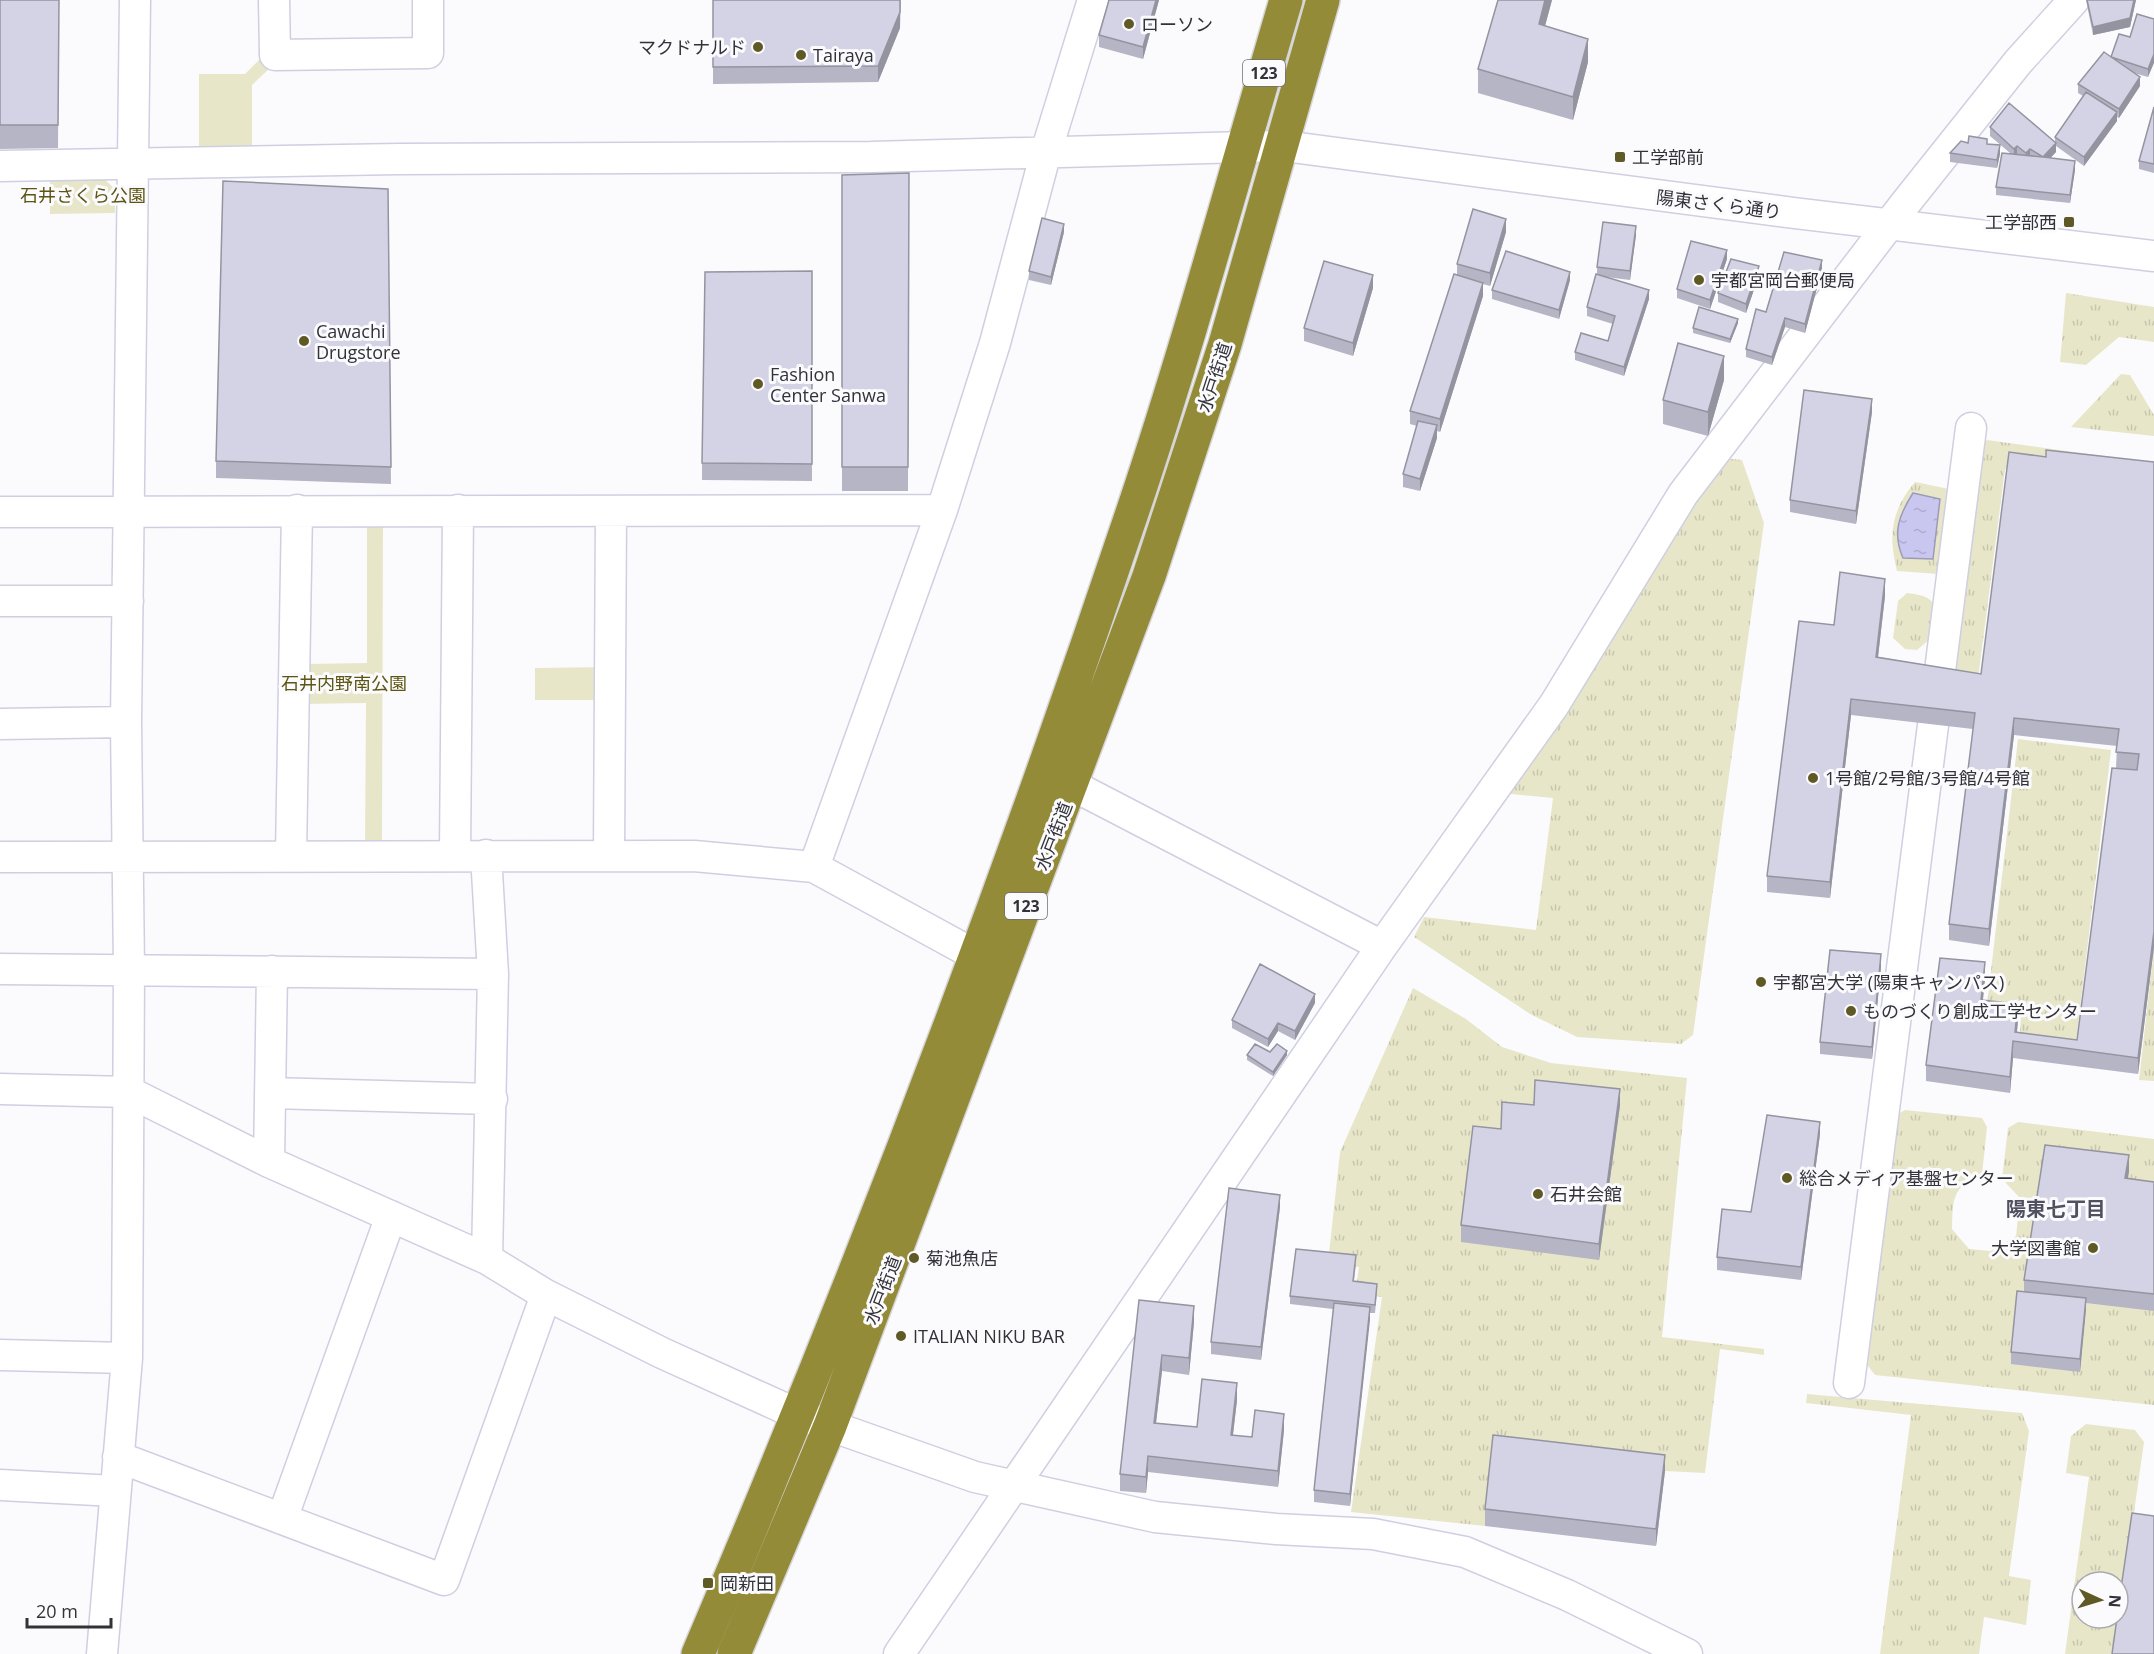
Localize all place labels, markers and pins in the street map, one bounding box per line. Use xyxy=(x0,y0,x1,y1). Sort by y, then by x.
place label: ローソン xyxy=(1141,12,1213,36)
marker: ローソン xyxy=(1122,17,1136,31)
place label: マクドナルド xyxy=(638,35,746,59)
marker: マクドナルド xyxy=(751,40,765,54)
place label: Tairaya xyxy=(813,43,874,67)
marker: Tairaya xyxy=(794,48,808,62)
place label: 工学部前 xyxy=(1632,145,1704,169)
marker: 工学部前 xyxy=(1613,150,1627,164)
place label: 工学部西 xyxy=(1985,210,2057,234)
marker: 工学部西 xyxy=(2062,215,2076,229)
place label: 宇都宮岡台郵便局 xyxy=(1711,268,1855,292)
marker: 宇都宮岡台郵便局 xyxy=(1692,273,1706,287)
place label: Cawachi Drugstore xyxy=(316,319,401,364)
marker: Cawachi Drugstore xyxy=(297,334,311,348)
place label: Fashion Center Sanwa xyxy=(770,362,886,407)
marker: Fashion Center Sanwa xyxy=(751,377,765,391)
place label: 1号館/2号館/3号館/4号館 xyxy=(1825,766,2030,790)
marker: 1号館/2号館/3号館/4号館 xyxy=(1806,771,1820,785)
place label: 宇都宮大学 (陽東キャンパス) xyxy=(1773,970,2004,994)
marker: 宇都宮大学 (陽東キャンパス) xyxy=(1754,975,1768,989)
place label: ものづくり創成工学センター xyxy=(1863,999,2097,1023)
marker: ものづくり創成工学センター xyxy=(1844,1004,1858,1018)
place label: 総合メディア基盤センター xyxy=(1799,1166,2014,1190)
marker: 総合メディア基盤センター xyxy=(1780,1171,1794,1185)
place label: 石井会館 xyxy=(1550,1182,1622,1206)
marker: 石井会館 xyxy=(1531,1187,1545,1201)
place label: 大学図書館 xyxy=(1991,1236,2081,1260)
marker: 大学図書館 xyxy=(2086,1241,2100,1255)
place label: 菊池魚店 xyxy=(926,1246,998,1270)
marker: 菊池魚店 xyxy=(907,1251,921,1265)
place label: ITALIAN NIKU BAR xyxy=(913,1324,1065,1348)
marker: ITALIAN NIKU BAR xyxy=(894,1329,908,1343)
place label: 岡新田 xyxy=(720,1571,774,1595)
marker: 岡新田 xyxy=(701,1576,715,1590)

